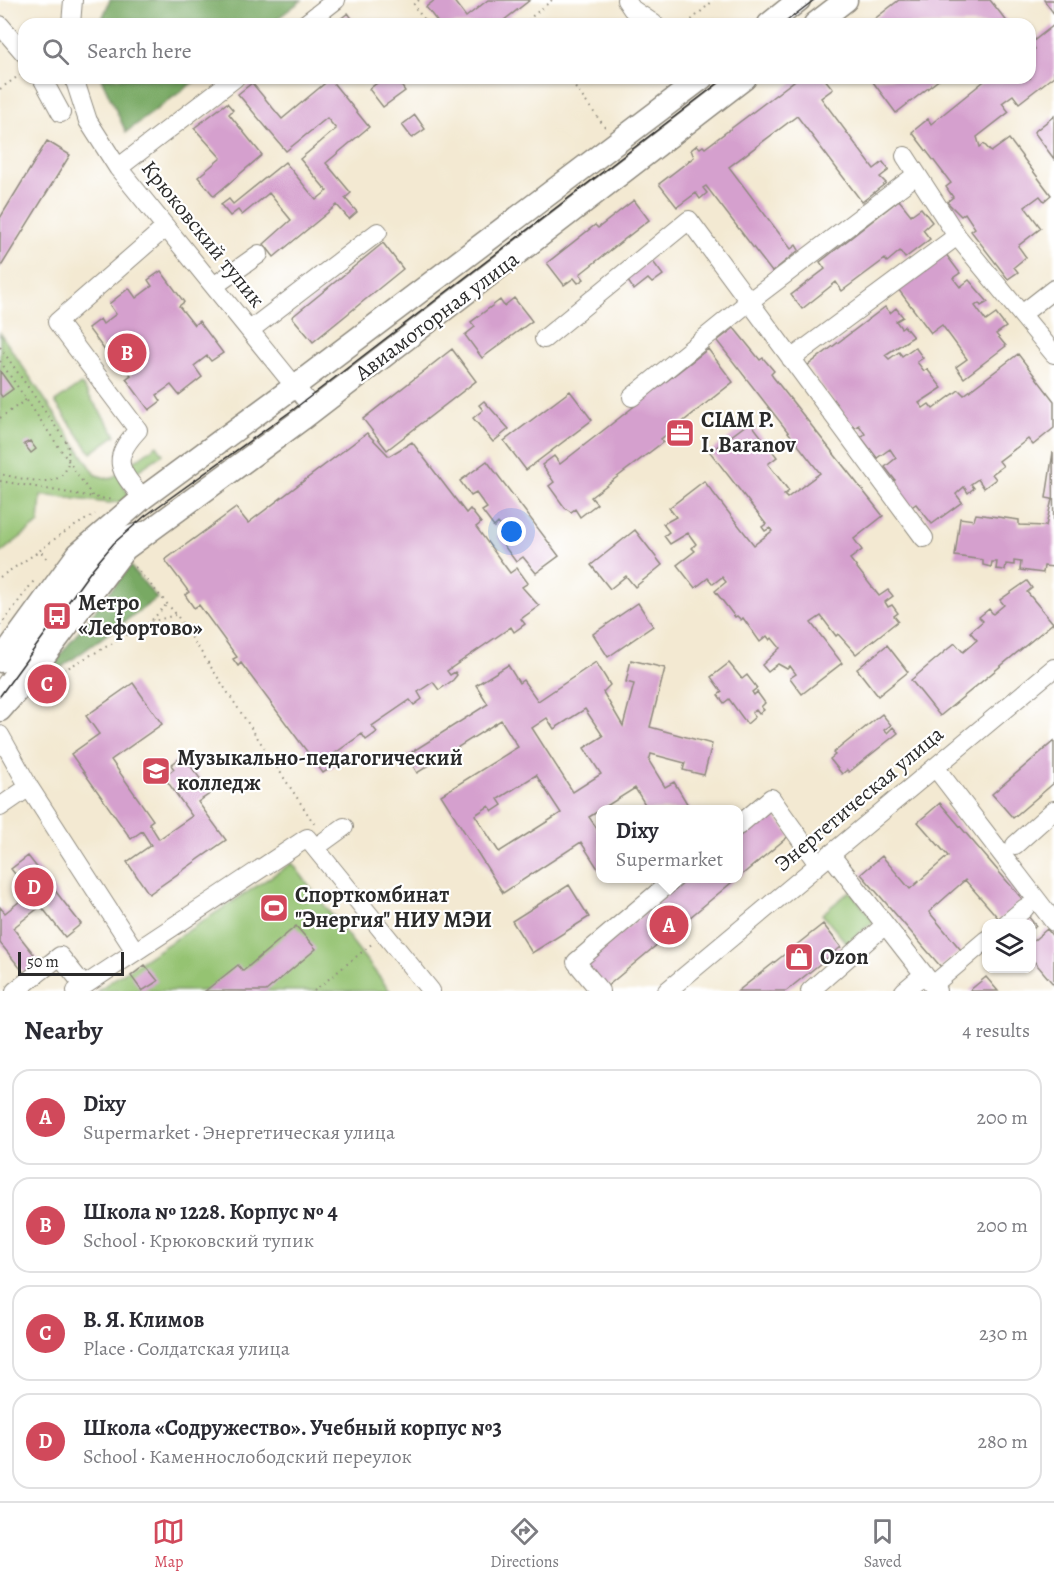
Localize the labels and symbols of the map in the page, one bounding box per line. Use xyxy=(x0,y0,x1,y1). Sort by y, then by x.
street label: Крюковский тупик xyxy=(134,154,272,314)
street label: Авиамоторная улица xyxy=(348,244,526,388)
pin: B xyxy=(108,330,146,376)
place label: CIAM P. I. Baranov xyxy=(701,405,796,460)
office icon: CIAM P. I. Baranov xyxy=(664,417,696,449)
your location xyxy=(497,517,526,546)
place label: Метро «Лефортово» xyxy=(78,588,203,643)
bus stop icon: Метро «Лефортово» xyxy=(41,600,73,632)
pin: C xyxy=(28,662,66,706)
street label: Энергетическая улица xyxy=(768,719,951,879)
place label: Музыкально-педагогический колледж xyxy=(177,743,463,798)
school or university icon: Музыкально-педагогический колледж xyxy=(140,755,172,787)
pin: D xyxy=(15,864,54,910)
place label: Спорткомбинат "Энергия" НИУ МЭИ xyxy=(295,880,492,935)
sports icon: Спорткомбинат "Энергия" НИУ МЭИ xyxy=(258,892,290,924)
pin: A xyxy=(650,902,688,948)
shop icon: Ozon xyxy=(783,941,815,973)
place label: Ozon xyxy=(820,942,869,972)
scale bar xyxy=(18,949,124,977)

